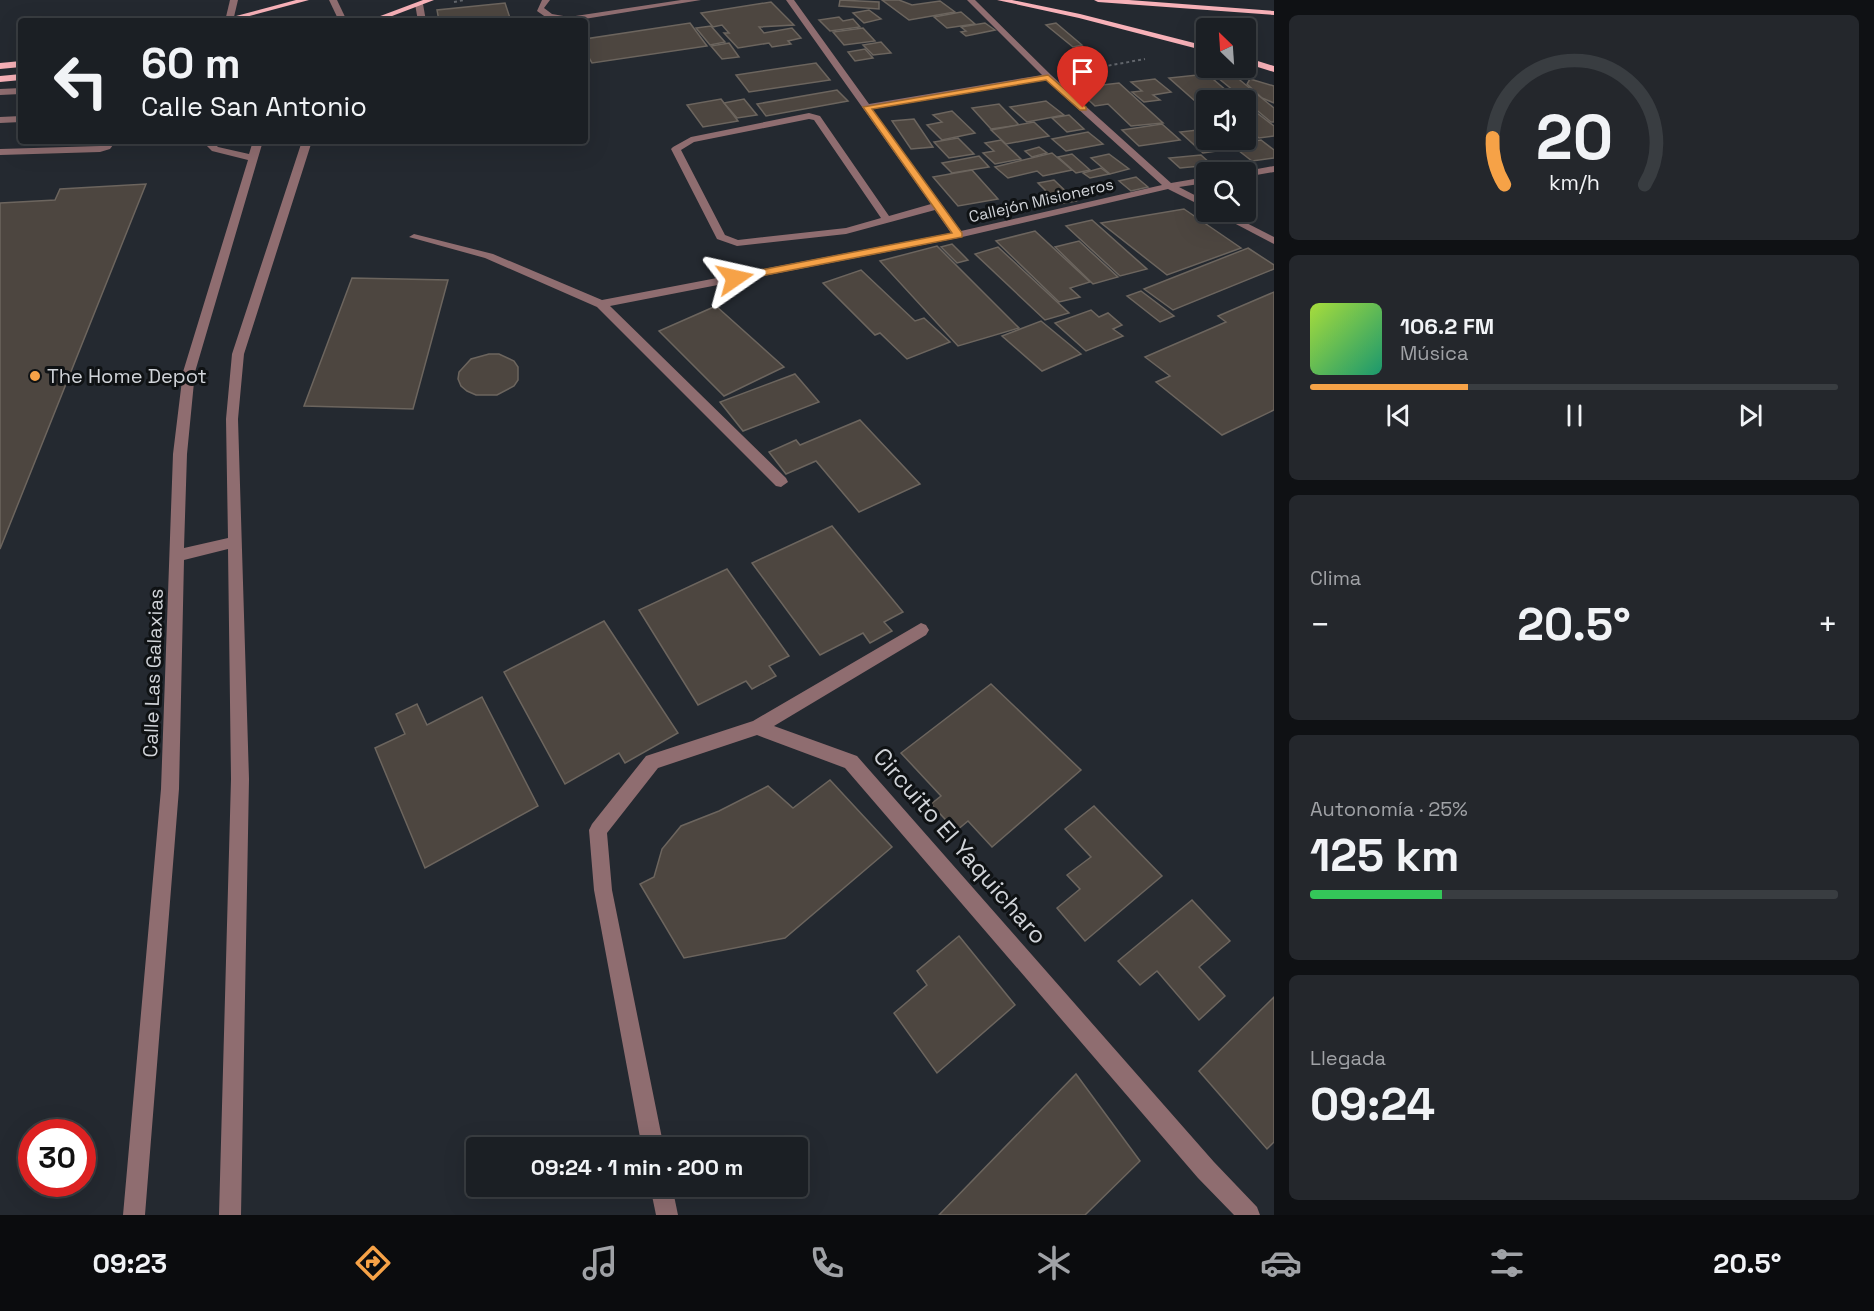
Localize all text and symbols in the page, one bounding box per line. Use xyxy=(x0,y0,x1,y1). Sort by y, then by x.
north arrow xyxy=(1196,18,1256,78)
map controls xyxy=(1196,18,1256,222)
text: 60 m xyxy=(141,37,241,90)
icon: left xyxy=(42,42,120,120)
pin xyxy=(1057,46,1108,108)
icon: arrive xyxy=(1066,55,1099,88)
text: Calle San Antonio xyxy=(141,89,367,124)
button: sound xyxy=(1196,90,1256,150)
text: 20 xyxy=(1535,98,1613,177)
button: search xyxy=(1196,162,1256,222)
text: km/h xyxy=(1548,169,1600,196)
street label: Callejón Misioneros xyxy=(967,174,1116,227)
position arrow xyxy=(703,246,767,310)
text: 106.2 FM xyxy=(1400,312,1494,340)
text: Música xyxy=(1400,340,1468,366)
place label: The Home Depot xyxy=(47,363,207,389)
marker: The Home Depot xyxy=(28,369,42,383)
icon: previous xyxy=(1382,399,1415,432)
icon: pause xyxy=(1558,399,1591,432)
icon: next xyxy=(1734,399,1767,432)
text: Clima xyxy=(1310,565,1361,591)
street label: Calle Las Galaxias xyxy=(137,588,169,758)
text: 20.5° xyxy=(1517,596,1631,653)
text: − xyxy=(1310,604,1330,646)
text: + xyxy=(1818,604,1838,646)
street label: Circuito El Yaquicharo xyxy=(867,741,1054,950)
text: Autonomía · 25% xyxy=(1310,796,1468,822)
text: 125 km xyxy=(1310,827,1459,884)
text: Llegada xyxy=(1310,1045,1386,1071)
text: 09:24 xyxy=(1310,1076,1435,1133)
speed limit sign: 30 xyxy=(18,1119,96,1197)
text: 09:24 · 1 min · 200 m xyxy=(531,1153,743,1181)
icon: directions xyxy=(352,1242,394,1284)
icon: music xyxy=(579,1242,621,1284)
icon: phone xyxy=(806,1242,848,1284)
icon: climate xyxy=(1033,1242,1075,1284)
icon: car xyxy=(1260,1242,1302,1284)
icon: filters xyxy=(1486,1242,1528,1284)
text: 09:23 xyxy=(92,1246,167,1281)
text: 20.5° xyxy=(1713,1246,1781,1281)

